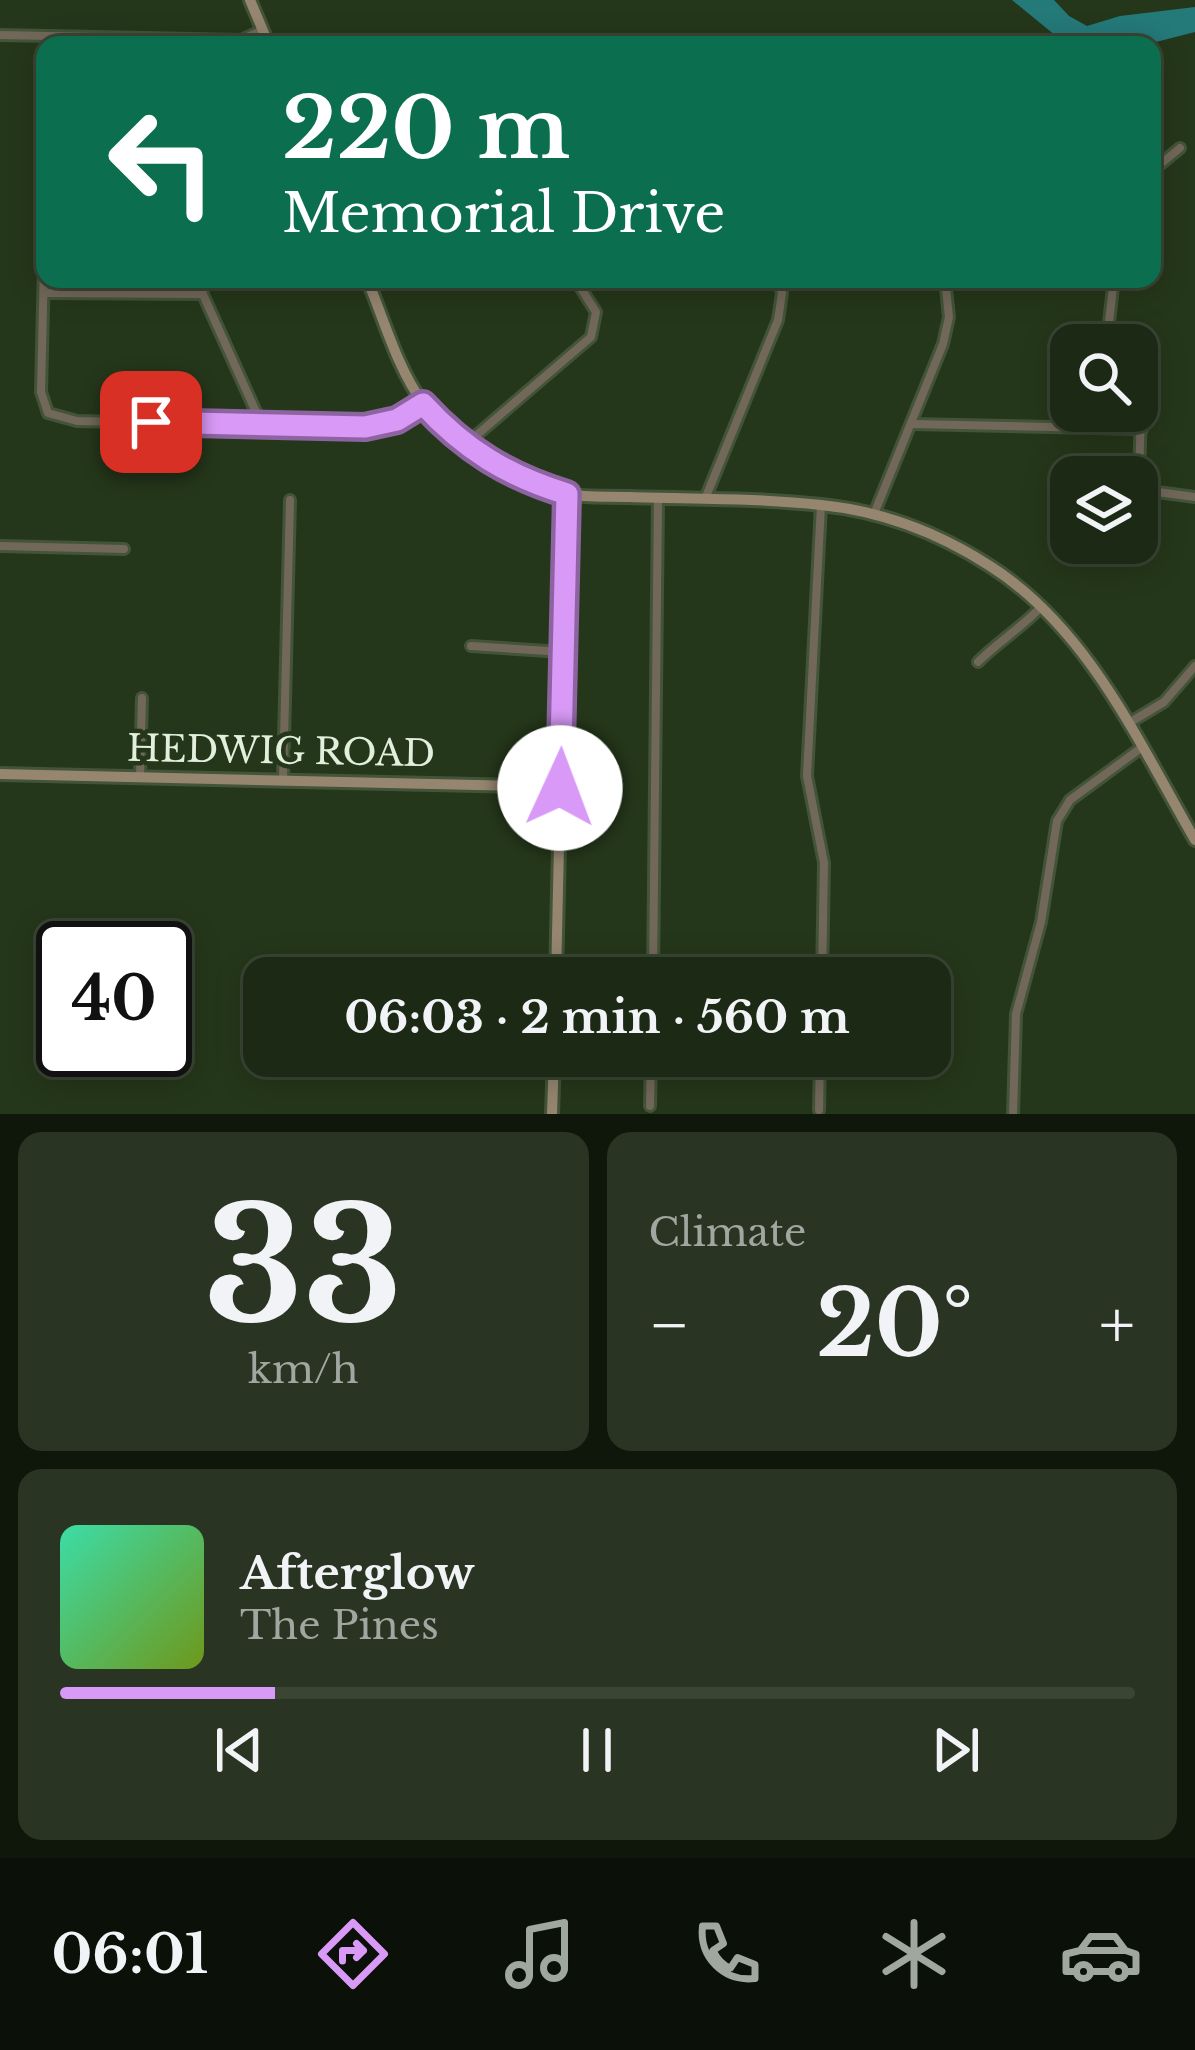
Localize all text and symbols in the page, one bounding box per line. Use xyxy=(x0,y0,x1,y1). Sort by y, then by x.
text: 220 m xyxy=(282,77,570,181)
icon: left xyxy=(84,84,240,240)
text: Memorial Drive xyxy=(282,180,725,247)
map controls xyxy=(1050,324,1158,564)
button: search xyxy=(1050,324,1158,432)
pin xyxy=(100,371,202,473)
icon: arrive xyxy=(118,389,184,455)
button: layers xyxy=(1050,456,1158,564)
position arrow xyxy=(497,725,623,851)
street label: HEDWIG ROAD xyxy=(127,726,435,776)
speed limit sign: 40 xyxy=(36,921,192,1077)
text: 06:03 · 2 min · 560 m xyxy=(344,989,850,1045)
text: 33 xyxy=(204,1170,403,1363)
text: Climate xyxy=(649,1208,806,1257)
text: 20° xyxy=(816,1269,973,1380)
text: − xyxy=(649,1284,690,1366)
text: + xyxy=(1099,1284,1135,1366)
text: km/h xyxy=(248,1345,359,1394)
text: Afterglow xyxy=(240,1545,475,1601)
text: The Pines xyxy=(240,1601,439,1650)
icon: previous xyxy=(206,1717,272,1783)
icon: pause xyxy=(564,1717,630,1783)
icon: next xyxy=(923,1717,989,1783)
icon: directions xyxy=(311,1912,395,1996)
icon: music xyxy=(498,1912,582,1996)
icon: phone xyxy=(685,1912,769,1996)
icon: climate xyxy=(872,1912,956,1996)
icon: car xyxy=(1059,1912,1143,1996)
text: 06:01 xyxy=(52,1921,208,1988)

